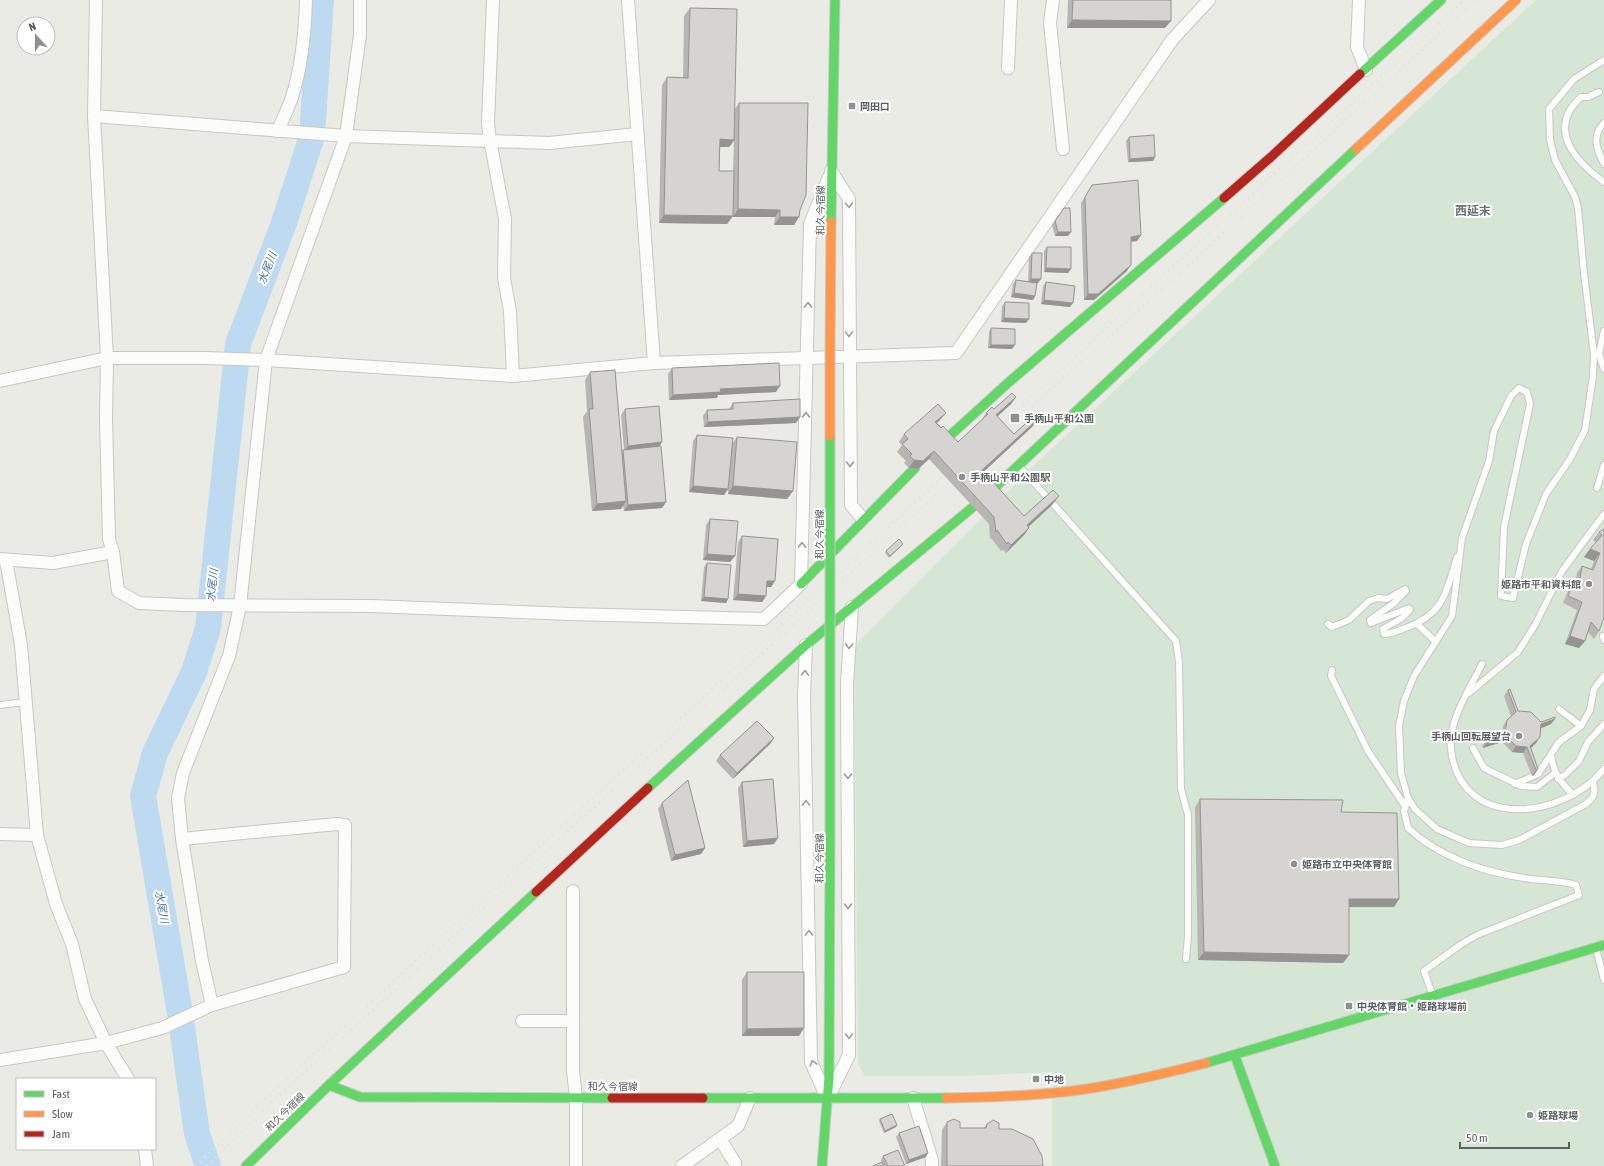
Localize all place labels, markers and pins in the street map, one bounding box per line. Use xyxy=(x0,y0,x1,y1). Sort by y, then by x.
marker: 岡田口 xyxy=(847,101,857,111)
place label: 岡田口 xyxy=(860,101,890,112)
marker: 手柄山平和公園 xyxy=(1009,412,1021,424)
place label: 手柄山平和公園 xyxy=(1024,413,1094,424)
marker: 手柄山平和公園駅 xyxy=(957,472,967,482)
place label: 手柄山平和公園駅 xyxy=(970,472,1051,483)
place label: 姫路市平和資料館 xyxy=(1501,579,1581,590)
marker: 姫路市平和資料館 xyxy=(1584,579,1594,589)
place label: 手柄山回転展望台 xyxy=(1431,731,1511,742)
marker: 手柄山回転展望台 xyxy=(1514,731,1524,741)
marker: 姫路市立中央体育館 xyxy=(1289,859,1299,869)
place label: 姫路市立中央体育館 xyxy=(1302,859,1392,870)
marker: 中央体育館・姫路球場前 xyxy=(1344,1001,1354,1011)
place label: 中央体育館・姫路球場前 xyxy=(1357,1001,1467,1012)
marker: 中地 xyxy=(1031,1074,1041,1084)
place label: 中地 xyxy=(1044,1074,1064,1085)
marker: 姫路球場 xyxy=(1525,1110,1535,1120)
place label: 姫路球場 xyxy=(1538,1110,1578,1121)

